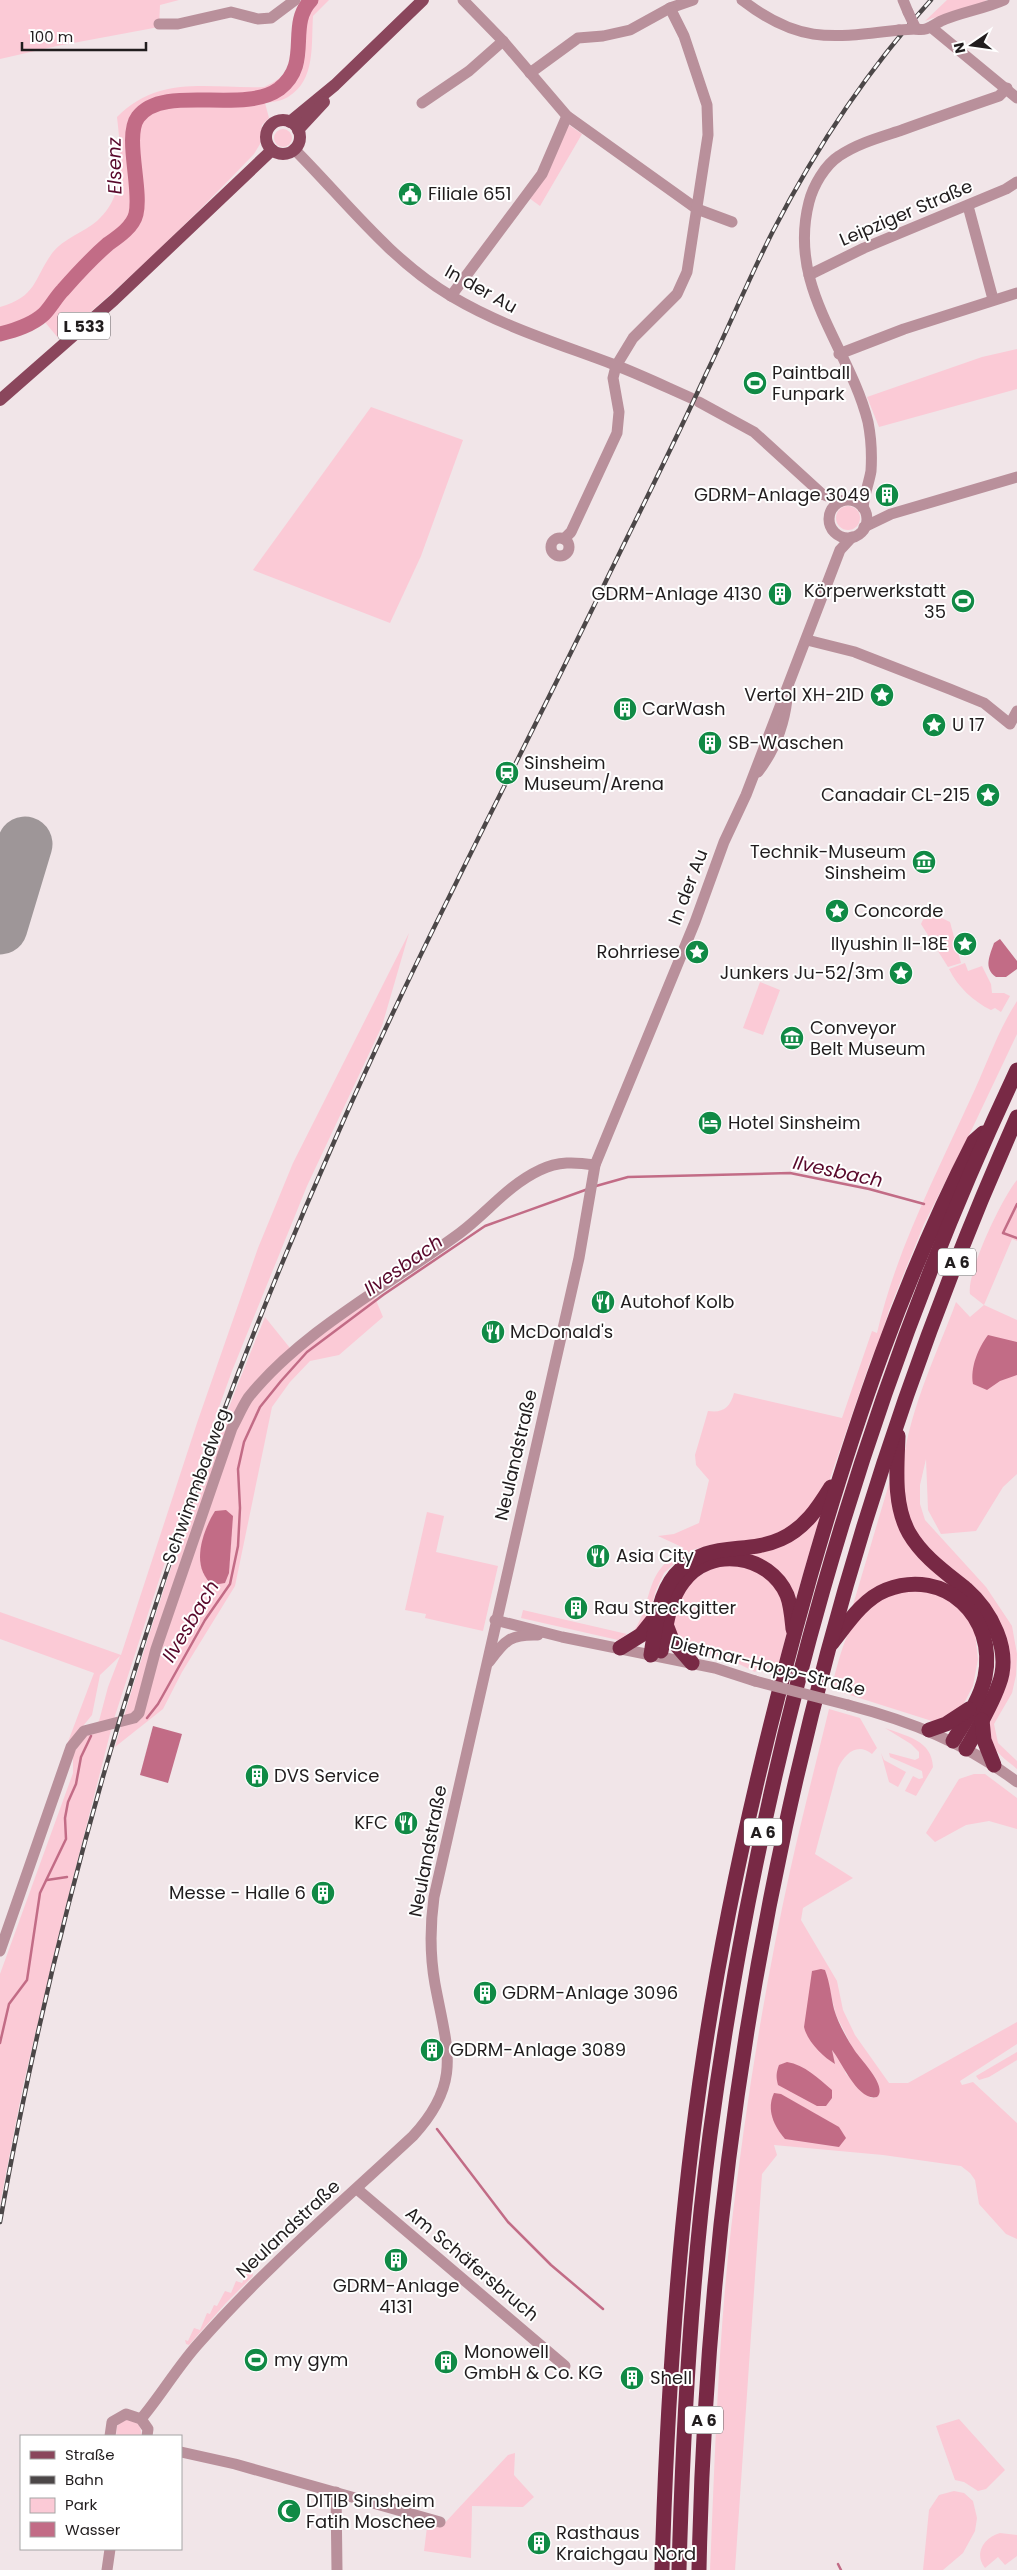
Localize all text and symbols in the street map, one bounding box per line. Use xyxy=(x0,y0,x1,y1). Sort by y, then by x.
scale bar xyxy=(22,20,146,52)
north arrow xyxy=(947,20,997,70)
text: 100 m xyxy=(30,26,73,47)
text: N xyxy=(948,41,970,55)
water label: Elsenz xyxy=(100,137,128,195)
street label: Leipziger Straße xyxy=(835,173,976,252)
public building icon: Filiale 651 xyxy=(397,181,423,207)
place label: Filiale 651 xyxy=(428,181,511,206)
street label: In der Au xyxy=(441,258,522,319)
road number: L 533 xyxy=(58,312,110,340)
place label: Paintball Funpark xyxy=(772,360,850,406)
sports icon: Paintball Funpark xyxy=(742,370,768,396)
place label: GDRM-Anlage 3049 xyxy=(694,482,870,507)
building icon: GDRM-Anlage 3049 xyxy=(874,482,900,508)
place label: Körperwerkstatt 35 xyxy=(804,578,946,624)
place label: GDRM-Anlage 4130 xyxy=(592,581,762,606)
building icon: GDRM-Anlage 4130 xyxy=(767,581,793,607)
sports icon: Körperwerkstatt 35 xyxy=(950,588,976,614)
place label: Vertol XH-21D xyxy=(744,682,864,707)
place icon: Vertol XH-21D xyxy=(869,682,895,708)
building icon: CarWash xyxy=(612,696,638,722)
place label: CarWash xyxy=(642,696,725,721)
place icon: U 17 xyxy=(921,712,947,738)
place label: U 17 xyxy=(952,712,985,737)
building icon: SB-Waschen xyxy=(697,730,723,756)
place label: SB-Waschen xyxy=(728,730,844,755)
place label: Sinsheim Museum/Arena xyxy=(524,750,664,796)
station icon: Sinsheim Museum/Arena xyxy=(494,760,520,786)
place label: Canadair CL-215 xyxy=(821,782,970,807)
place icon: Canadair CL-215 xyxy=(975,782,1001,808)
place label: Technik-Museum Sinsheim xyxy=(750,839,906,885)
street label: In der Au xyxy=(662,845,713,928)
museum icon: Technik-Museum Sinsheim xyxy=(911,849,937,875)
place icon: Concorde xyxy=(824,898,850,924)
place label: Concorde xyxy=(854,898,943,923)
place label: Ilyushin Il-18E xyxy=(831,931,948,956)
place icon: Ilyushin Il-18E xyxy=(952,931,978,957)
place label: Rohrriese xyxy=(596,939,680,964)
place icon: Rohrriese xyxy=(684,939,710,965)
place label: Junkers Ju-52/3m xyxy=(720,960,884,985)
place icon: Junkers Ju-52/3m xyxy=(888,960,914,986)
place label: Conveyor Belt Museum xyxy=(810,1015,926,1061)
museum icon: Conveyor Belt Museum xyxy=(779,1025,805,1051)
hotel icon: Hotel Sinsheim xyxy=(697,1110,723,1136)
place label: Hotel Sinsheim xyxy=(728,1110,860,1135)
water label: Ilvesbach xyxy=(791,1149,885,1194)
water label: Ilvesbach xyxy=(358,1228,448,1303)
road number: A 6 xyxy=(938,1248,976,1276)
restaurant icon: Autohof Kolb xyxy=(590,1289,616,1315)
place label: Autohof Kolb xyxy=(620,1289,734,1314)
restaurant icon: McDonald's xyxy=(480,1319,506,1345)
place label: McDonald's xyxy=(510,1319,613,1344)
street label: Neulandstraße xyxy=(488,1387,543,1523)
street label: Schwimmbadweg xyxy=(156,1405,235,1567)
restaurant icon: Asia City xyxy=(585,1543,611,1569)
place label: Asia City xyxy=(616,1543,694,1568)
water label: Ilvesbach xyxy=(155,1575,225,1667)
building icon: Rau Streckgitter xyxy=(563,1595,589,1621)
place label: Rau Streckgitter xyxy=(594,1595,736,1620)
street label: Dietmar-Hopp-Straße xyxy=(668,1629,868,1702)
building icon: DVS Service xyxy=(244,1763,270,1789)
place label: DVS Service xyxy=(274,1763,379,1788)
street label: Neulandstraße xyxy=(402,1783,453,1919)
place label: KFC xyxy=(354,1810,388,1835)
restaurant icon: KFC xyxy=(393,1810,419,1836)
road number: A 6 xyxy=(744,1818,782,1845)
place label: Messe - Halle 6 xyxy=(169,1880,306,1905)
building icon: Messe - Halle 6 xyxy=(310,1880,336,1906)
building icon: GDRM-Anlage 3096 xyxy=(472,1980,498,2006)
place label: GDRM-Anlage 3096 xyxy=(502,1980,678,2005)
building icon: GDRM-Anlage 3089 xyxy=(419,2037,445,2063)
place label: GDRM-Anlage 3089 xyxy=(450,2037,626,2062)
street label: Neulandstraße xyxy=(230,2174,345,2283)
street label: Am Schäfersbruch xyxy=(400,2200,544,2327)
building icon: GDRM-Anlage 4131 xyxy=(383,2247,409,2273)
place label: GDRM-Anlage 4131 xyxy=(333,2273,459,2319)
place label: Monowell GmbH & Co. KG xyxy=(464,2339,603,2385)
sports icon: my gym xyxy=(243,2347,269,2373)
place label: my gym xyxy=(274,2347,348,2372)
building icon: Monowell GmbH & Co. KG xyxy=(433,2349,459,2375)
building icon: Shell xyxy=(619,2365,645,2391)
place label: Shell xyxy=(650,2365,692,2390)
road number: A 6 xyxy=(685,2406,723,2434)
legend xyxy=(20,2435,182,2550)
text: Straße xyxy=(65,2444,115,2465)
text: Bahn xyxy=(65,2469,104,2490)
place label: DITIB Sinsheim Fatih Moschee xyxy=(306,2488,436,2534)
text: Park xyxy=(65,2494,97,2515)
mosque icon: DITIB Sinsheim Fatih Moschee xyxy=(276,2498,302,2524)
text: Wasser xyxy=(65,2519,121,2540)
place label: Rasthaus Kraichgau Nord xyxy=(556,2520,696,2566)
building icon: Rasthaus Kraichgau Nord xyxy=(526,2530,552,2556)

